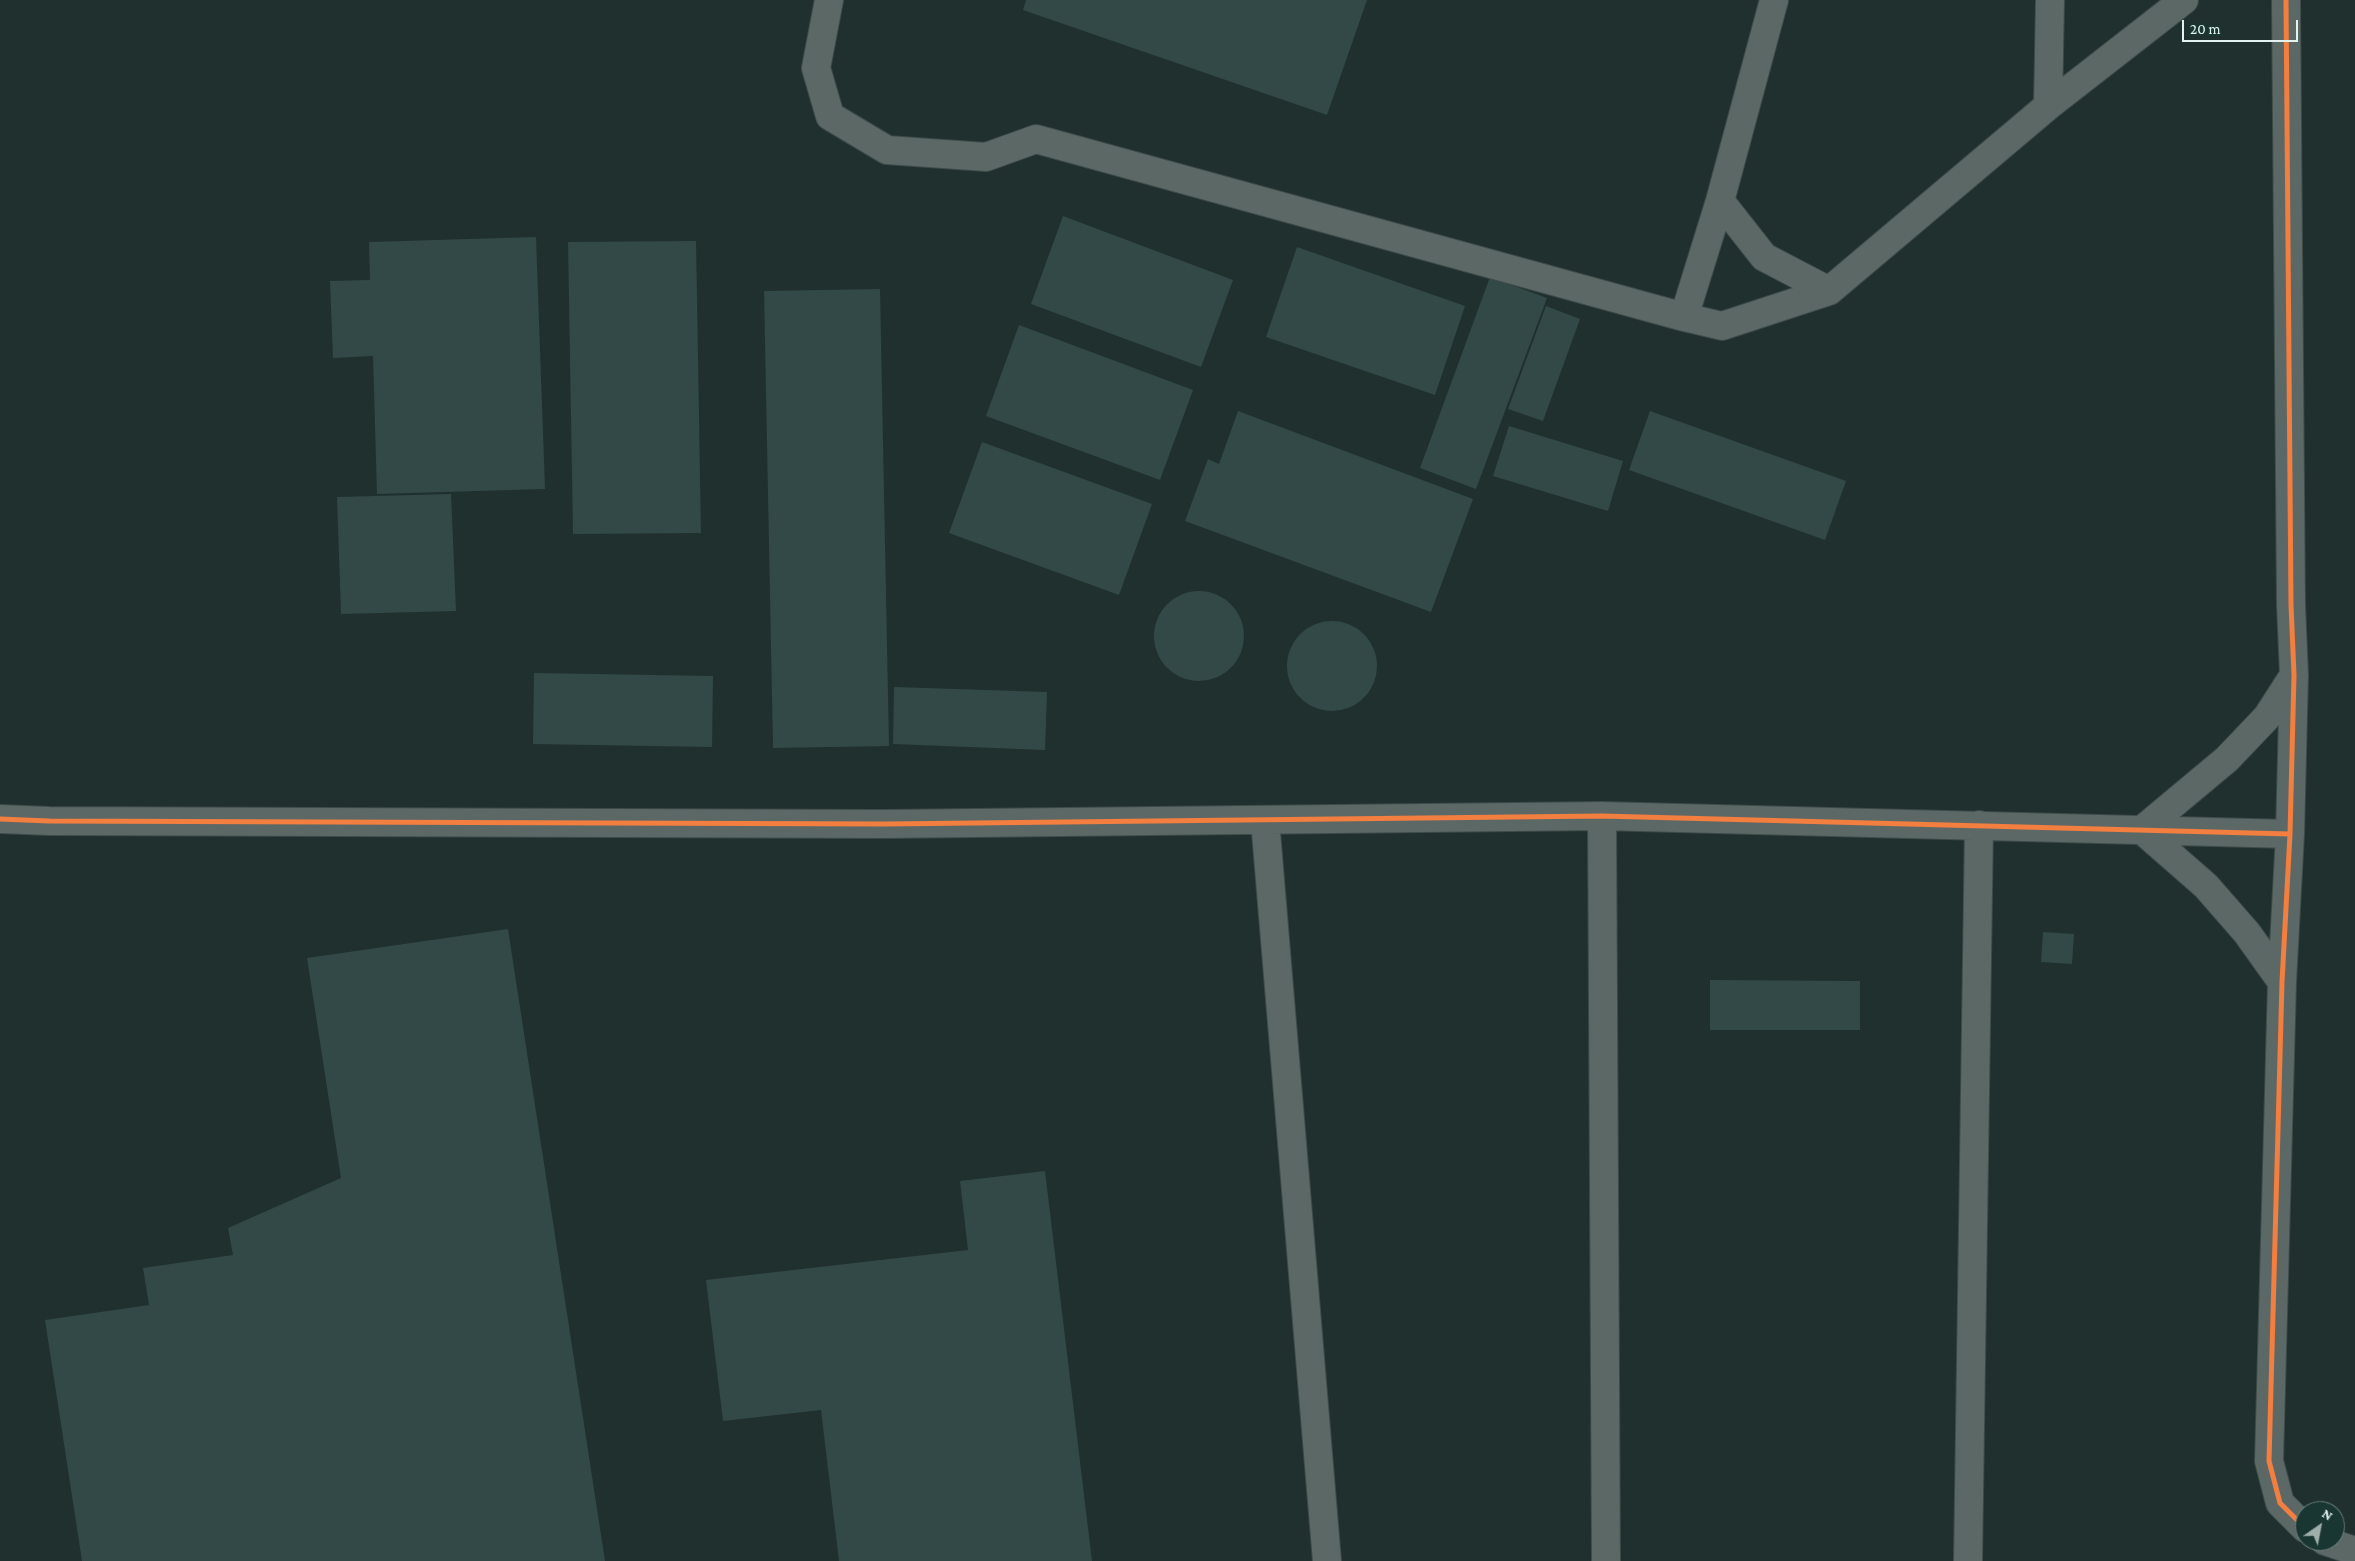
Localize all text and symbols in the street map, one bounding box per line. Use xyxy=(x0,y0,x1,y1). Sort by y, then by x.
scale bar xyxy=(2185,10,2301,42)
text: 20 m xyxy=(2190,21,2221,37)
north arrow xyxy=(2295,1501,2345,1551)
text: N xyxy=(2319,1505,2336,1524)

